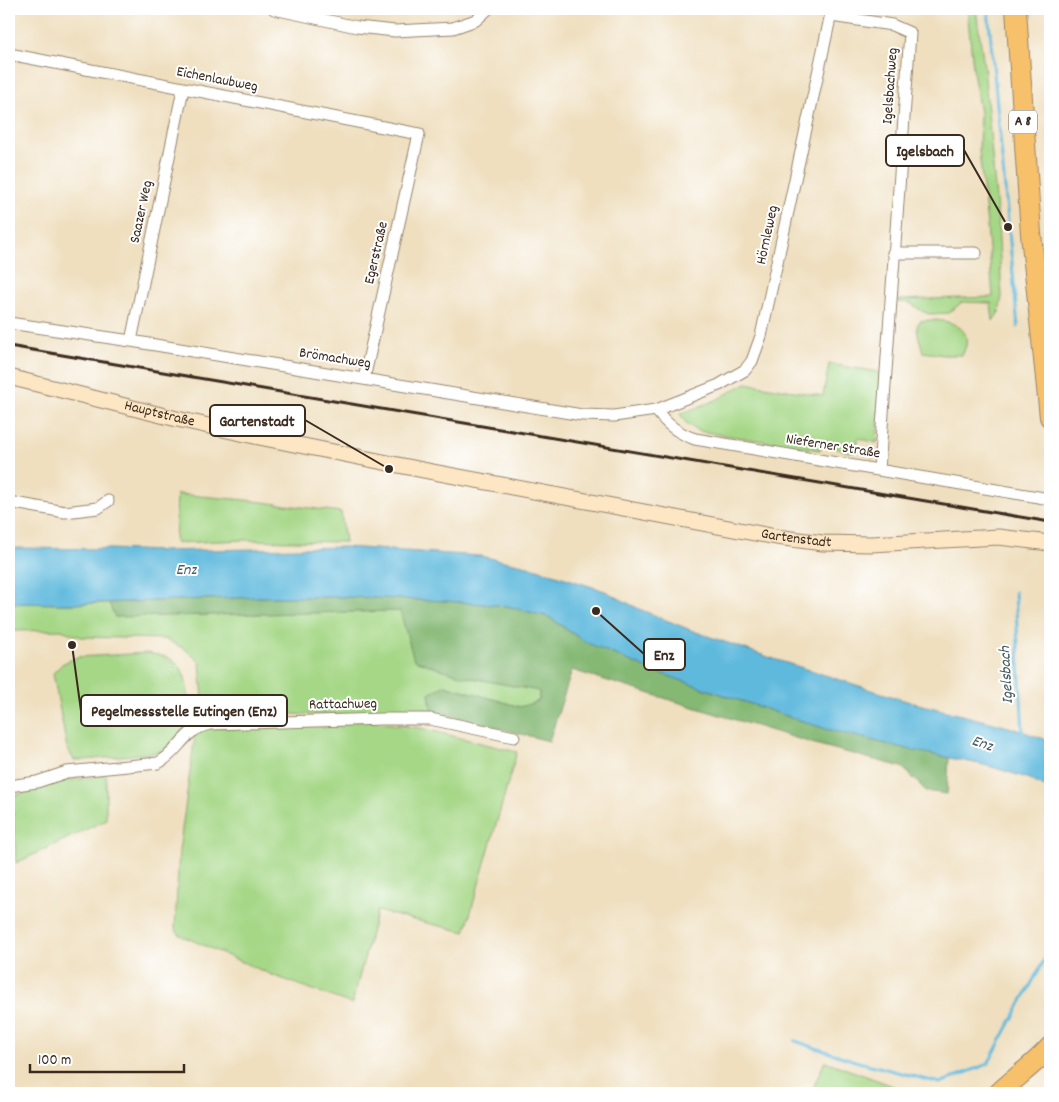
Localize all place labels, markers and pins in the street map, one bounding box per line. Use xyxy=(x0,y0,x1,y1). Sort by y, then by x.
callout: Igelsbach xyxy=(886,135,964,166)
callout: Gartenstadt xyxy=(210,405,305,436)
callout: Enz xyxy=(644,639,685,670)
callout: Pegelmessstelle Eutingen (Enz) xyxy=(81,695,287,726)

